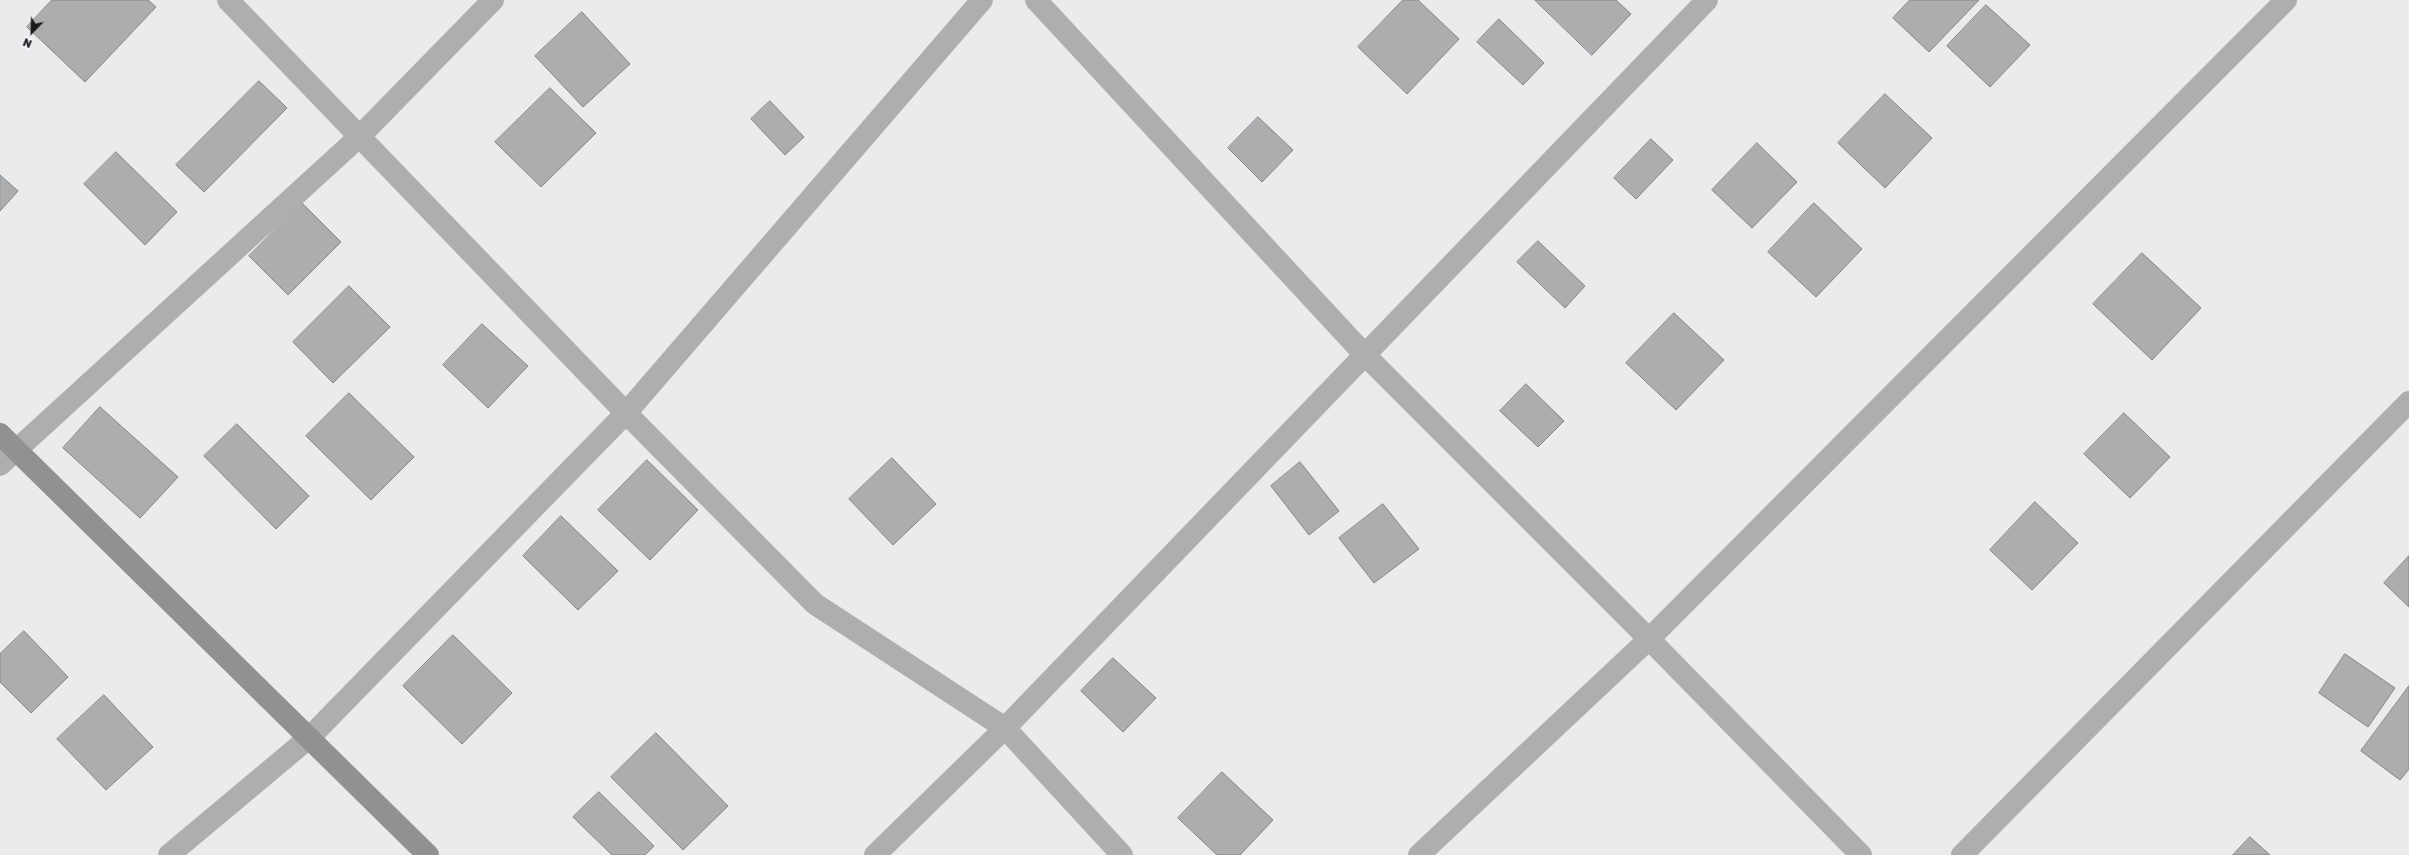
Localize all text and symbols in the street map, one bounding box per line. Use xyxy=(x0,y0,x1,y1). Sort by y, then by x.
north arrow xyxy=(12,12,52,52)
text: N xyxy=(21,36,34,51)

